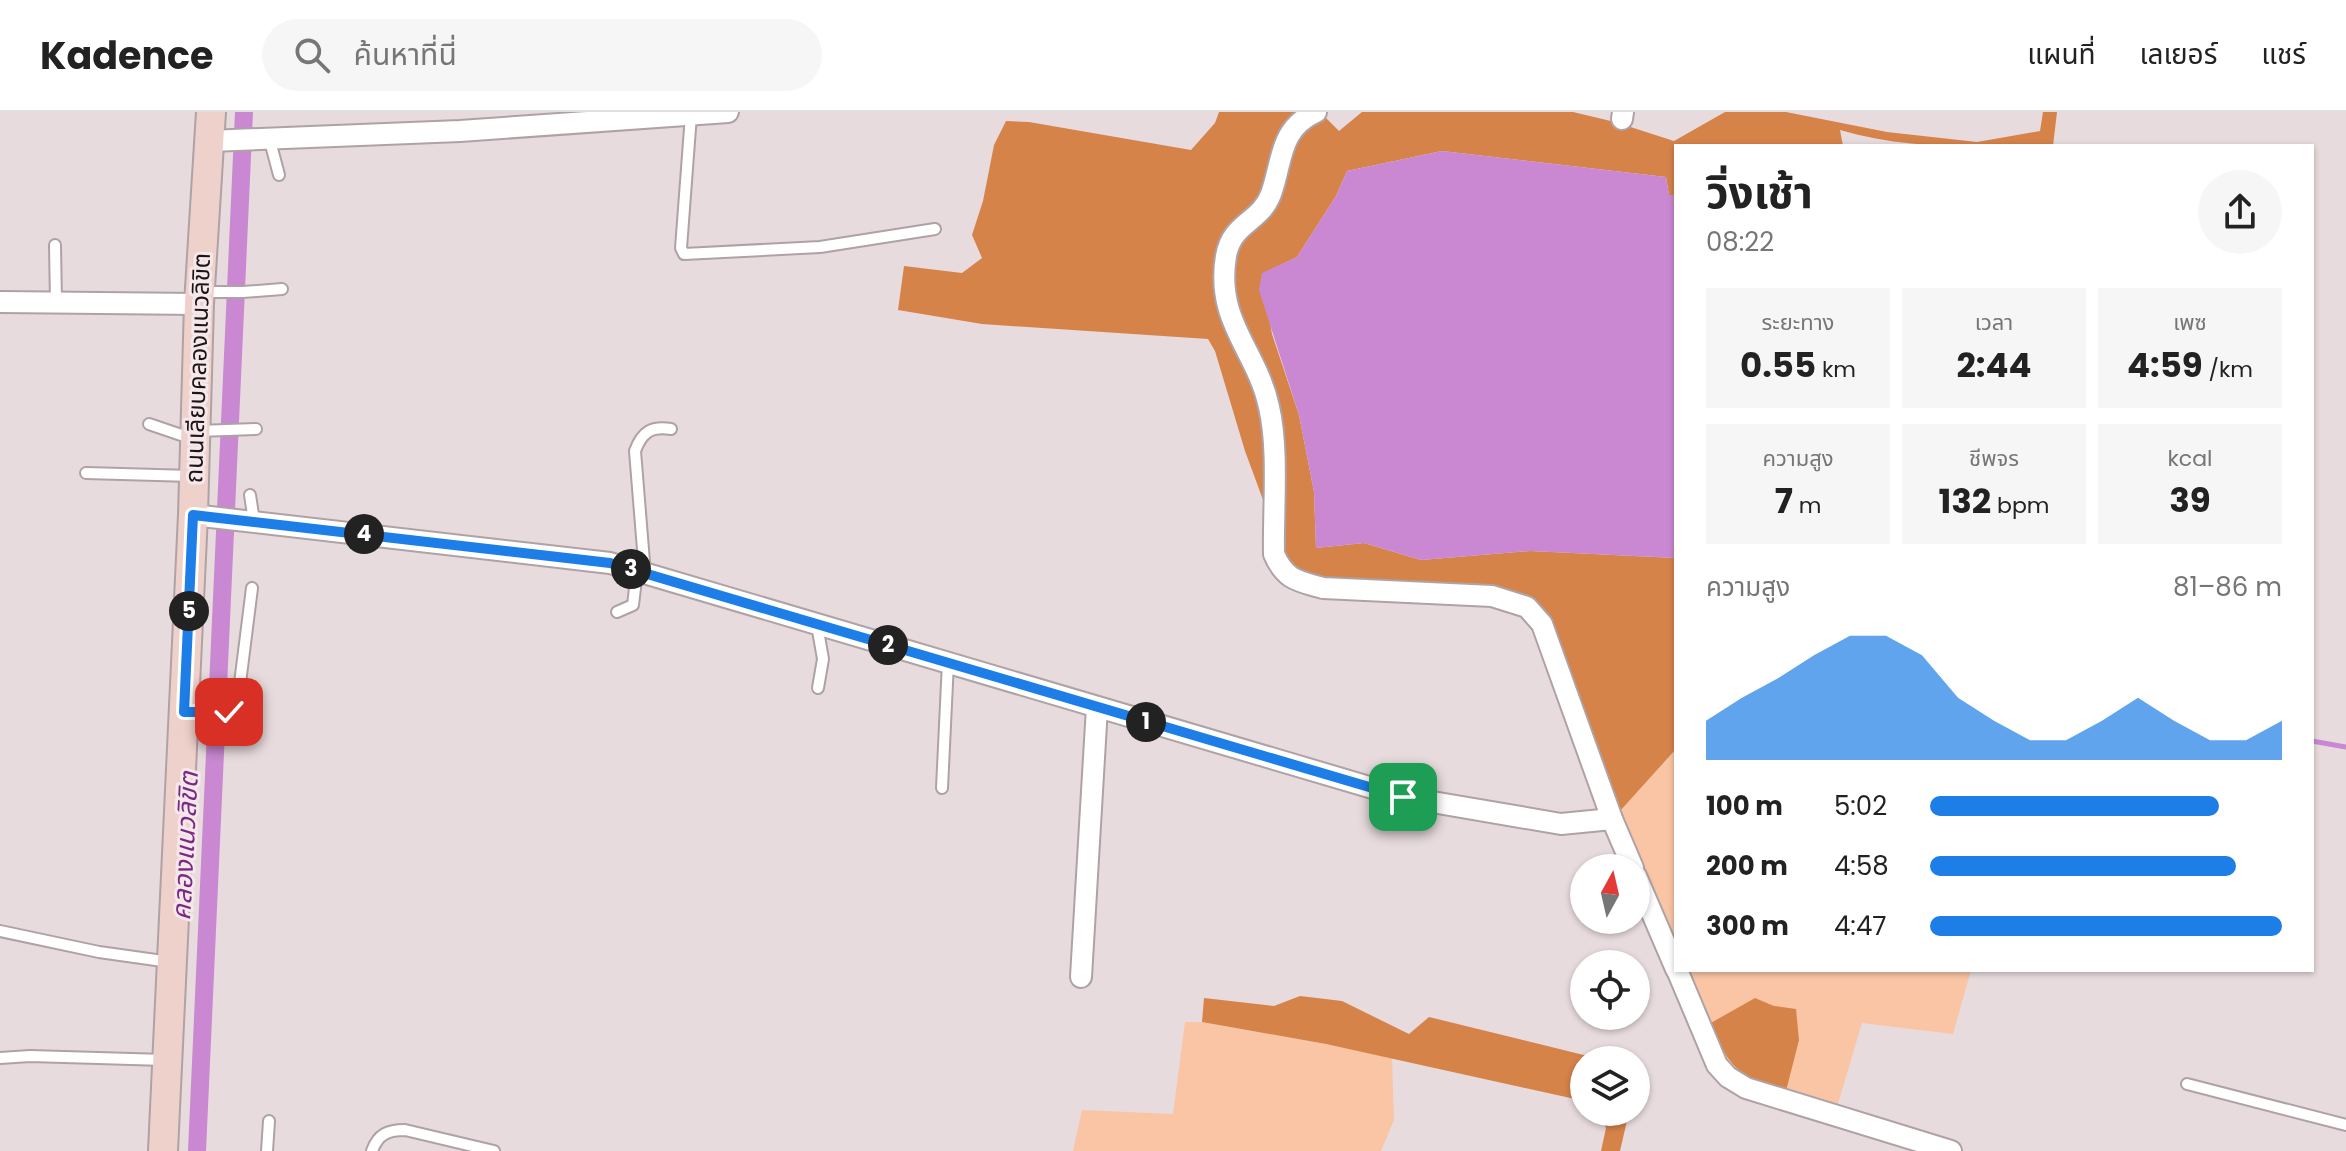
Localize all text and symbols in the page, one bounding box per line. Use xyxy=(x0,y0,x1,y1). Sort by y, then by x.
search box xyxy=(262,19,822,91)
text: Kadence xyxy=(40,29,214,82)
icon: search xyxy=(290,33,334,77)
text: ค้นหาที่นี่ xyxy=(354,33,457,76)
text: แผนที่ xyxy=(2027,35,2096,74)
text: เลเยอร์ xyxy=(2140,35,2217,74)
text: แชร์ xyxy=(2261,35,2306,74)
text: วิ่งเช้า xyxy=(1706,162,1813,223)
button: share xyxy=(2198,170,2282,254)
text: 08:22 xyxy=(1706,224,1774,260)
street label: ถนนเลียบคลองแนวลิขิต xyxy=(177,252,218,484)
text: ระยะทาง xyxy=(1762,307,1834,338)
text: เวลา xyxy=(1975,307,2013,338)
text: เพซ xyxy=(2173,307,2207,338)
text: 0.55 xyxy=(1740,341,1816,389)
text: 2:44 xyxy=(1956,341,2032,389)
text: 4:59 xyxy=(2127,341,2203,389)
text: km xyxy=(1816,354,1856,385)
text: /km xyxy=(2203,354,2253,385)
text: ความสูง xyxy=(1762,443,1834,474)
text: ชีพจร xyxy=(1969,443,2019,474)
text: kcal xyxy=(2168,443,2212,474)
text: 39 xyxy=(2169,476,2211,524)
text: 7 xyxy=(1775,477,1793,525)
text: 132 xyxy=(1938,477,1991,525)
text: m xyxy=(1793,490,1821,521)
text: bpm xyxy=(1991,490,2050,521)
pin: 4 xyxy=(344,514,384,554)
text: 4 xyxy=(357,518,371,549)
pin: 3 xyxy=(611,549,651,589)
text: 3 xyxy=(624,553,638,584)
text: ความสูง xyxy=(1706,569,1790,605)
text: 81–86 m xyxy=(2173,569,2282,605)
pin: 5 xyxy=(169,591,209,631)
text: 5 xyxy=(182,595,196,626)
pin: 2 xyxy=(868,625,908,665)
text: 2 xyxy=(882,629,894,660)
pin xyxy=(195,678,263,746)
icon: check xyxy=(207,690,251,734)
pin: 1 xyxy=(1126,702,1166,742)
text: 1 xyxy=(1142,706,1150,737)
pin xyxy=(1369,763,1437,831)
water label: คลองแนวลิขิต xyxy=(163,769,207,921)
icon: arrive xyxy=(1381,775,1425,819)
text: 100 m xyxy=(1706,788,1783,824)
text: 5:02 xyxy=(1834,788,1887,824)
text: 200 m xyxy=(1706,848,1788,884)
text: 4:58 xyxy=(1834,848,1889,884)
north arrow xyxy=(1570,854,1650,934)
map controls xyxy=(1570,854,1650,1126)
text: 300 m xyxy=(1706,908,1789,944)
text: 4:47 xyxy=(1834,908,1886,944)
button: locate xyxy=(1570,950,1650,1030)
button: layers xyxy=(1570,1046,1650,1126)

